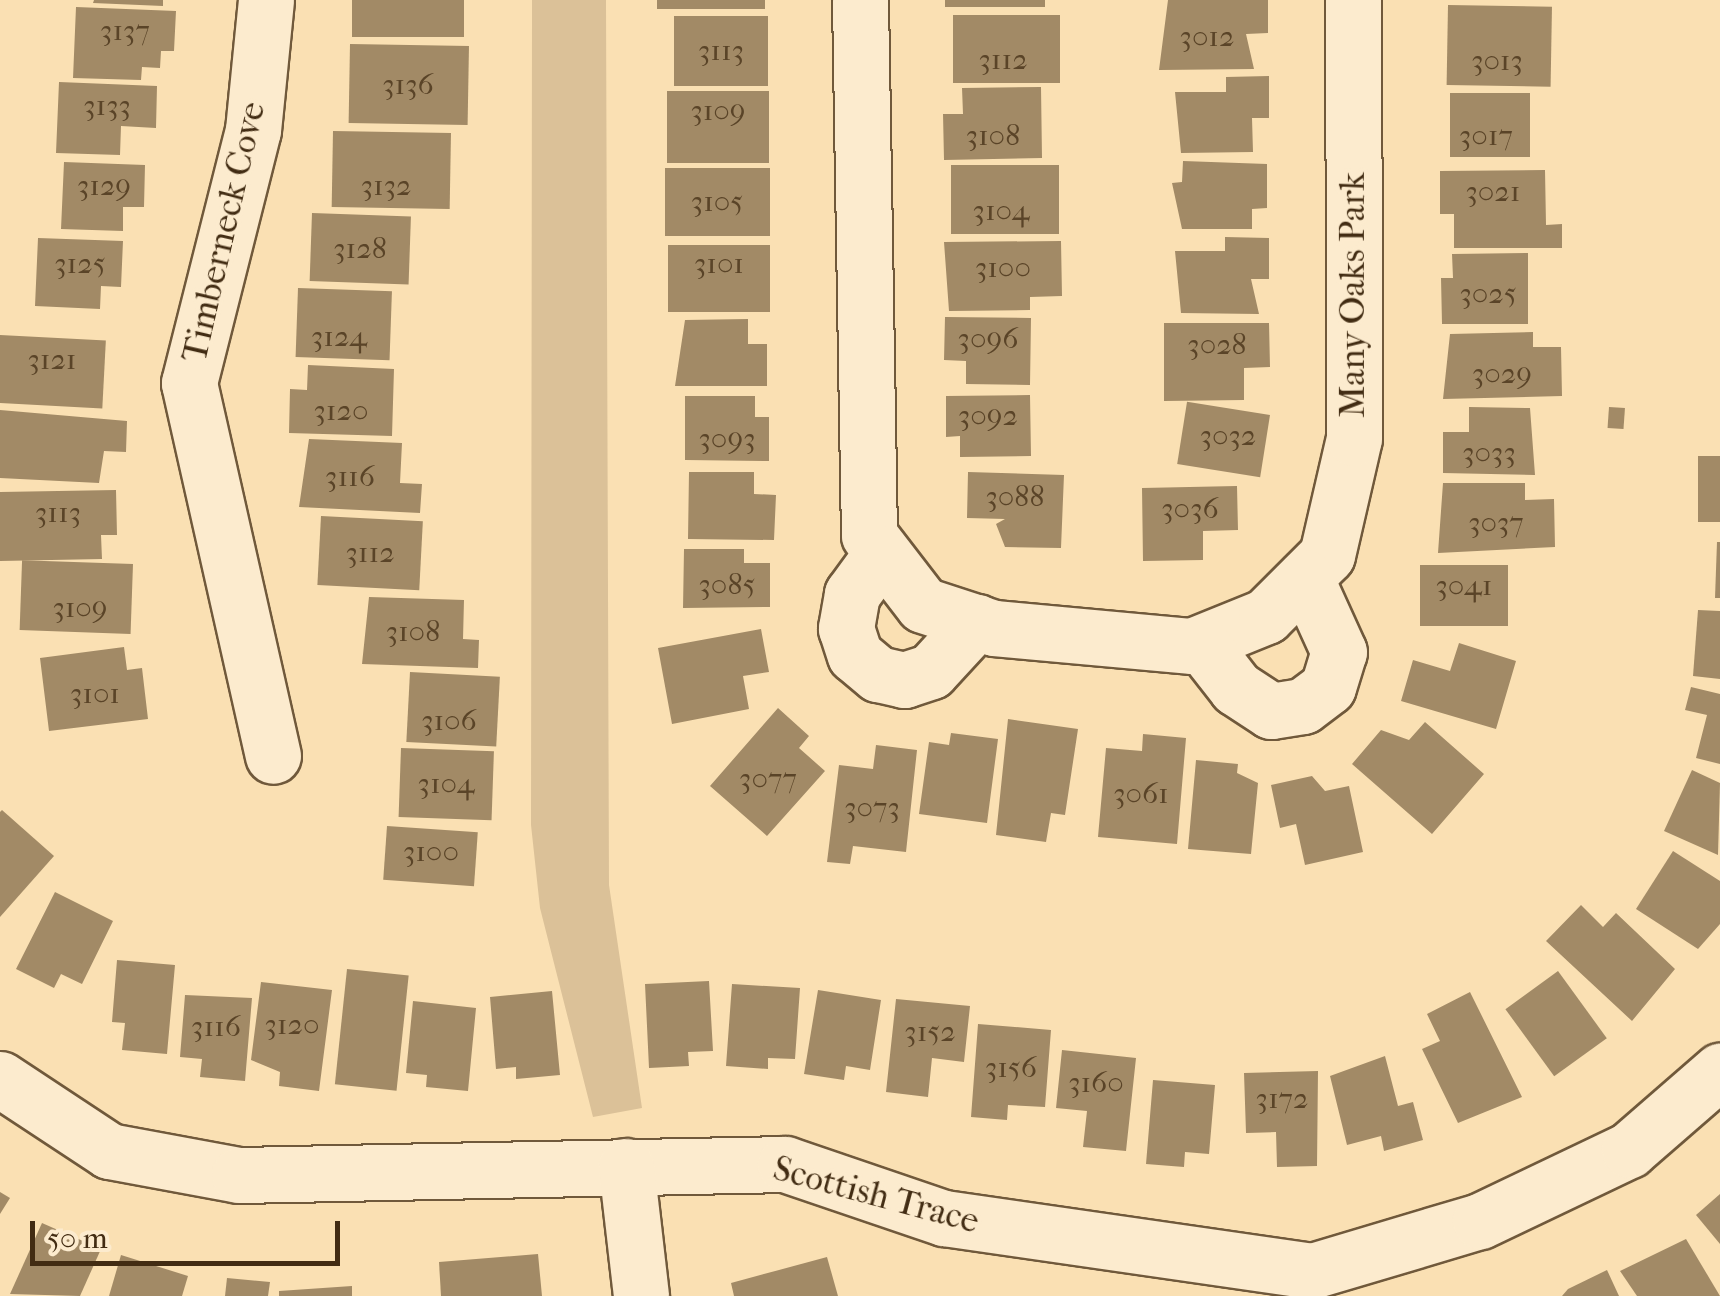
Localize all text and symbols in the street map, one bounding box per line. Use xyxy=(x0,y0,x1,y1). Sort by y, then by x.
house number: 3137 xyxy=(100,13,150,49)
house number: 3012 xyxy=(1180,19,1234,55)
house number: 3113 xyxy=(698,33,744,69)
house number: 3112 xyxy=(978,42,1028,78)
house number: 3013 xyxy=(1471,43,1523,79)
house number: 3136 xyxy=(382,67,434,103)
house number: 3133 xyxy=(83,88,131,124)
house number: 3109 xyxy=(690,93,746,129)
street label: Timberneck Cove xyxy=(174,98,274,366)
house number: 3108 xyxy=(966,118,1020,154)
house number: 3017 xyxy=(1459,118,1513,154)
house number: 3129 xyxy=(77,168,131,204)
house number: 3132 xyxy=(361,168,411,204)
street label: Many Oaks Park xyxy=(1332,172,1374,418)
house number: 3021 xyxy=(1466,174,1520,210)
house number: 3105 xyxy=(691,184,743,220)
house number: 3104 xyxy=(973,193,1029,229)
house number: 3128 xyxy=(333,231,387,267)
house number: 3125 xyxy=(54,246,106,282)
house number: 3101 xyxy=(694,246,744,282)
house number: 3100 xyxy=(975,250,1031,286)
house number: 3025 xyxy=(1459,276,1517,312)
house number: 3124 xyxy=(311,319,367,355)
house number: 3096 xyxy=(958,321,1018,357)
house number: 3028 xyxy=(1187,327,1247,363)
house number: 3121 xyxy=(27,342,77,378)
house number: 3029 xyxy=(1472,356,1532,392)
house number: 3120 xyxy=(314,393,368,429)
house number: 3092 xyxy=(958,398,1018,434)
house number: 3032 xyxy=(1200,418,1256,454)
house number: 3093 xyxy=(699,421,755,457)
house number: 3033 xyxy=(1462,435,1516,471)
house number: 3116 xyxy=(325,459,375,495)
house number: 3088 xyxy=(985,479,1045,515)
house number: 3036 xyxy=(1161,491,1219,527)
house number: 3113 xyxy=(35,495,81,531)
house number: 3037 xyxy=(1468,505,1524,541)
house number: 3112 xyxy=(345,535,395,571)
house number: 3085 xyxy=(699,567,755,603)
house number: 3041 xyxy=(1436,568,1492,604)
house number: 3109 xyxy=(52,590,108,626)
house number: 3108 xyxy=(386,614,440,650)
house number: 3101 xyxy=(70,676,120,712)
house number: 3106 xyxy=(421,703,477,739)
house number: 3077 xyxy=(739,761,797,797)
house number: 3104 xyxy=(418,766,474,802)
house number: 3061 xyxy=(1113,776,1169,812)
house number: 3073 xyxy=(844,790,900,826)
house number: 3100 xyxy=(403,834,459,870)
house number: 3120 xyxy=(265,1007,319,1043)
house number: 3116 xyxy=(191,1009,241,1045)
house number: 3152 xyxy=(904,1014,956,1050)
house number: 3156 xyxy=(985,1050,1037,1086)
house number: 3160 xyxy=(1068,1065,1124,1101)
house number: 3172 xyxy=(1256,1081,1308,1117)
street label: Scottish Trace xyxy=(768,1147,984,1243)
scale bar xyxy=(35,1201,345,1263)
text: 50 m xyxy=(47,1221,108,1256)

